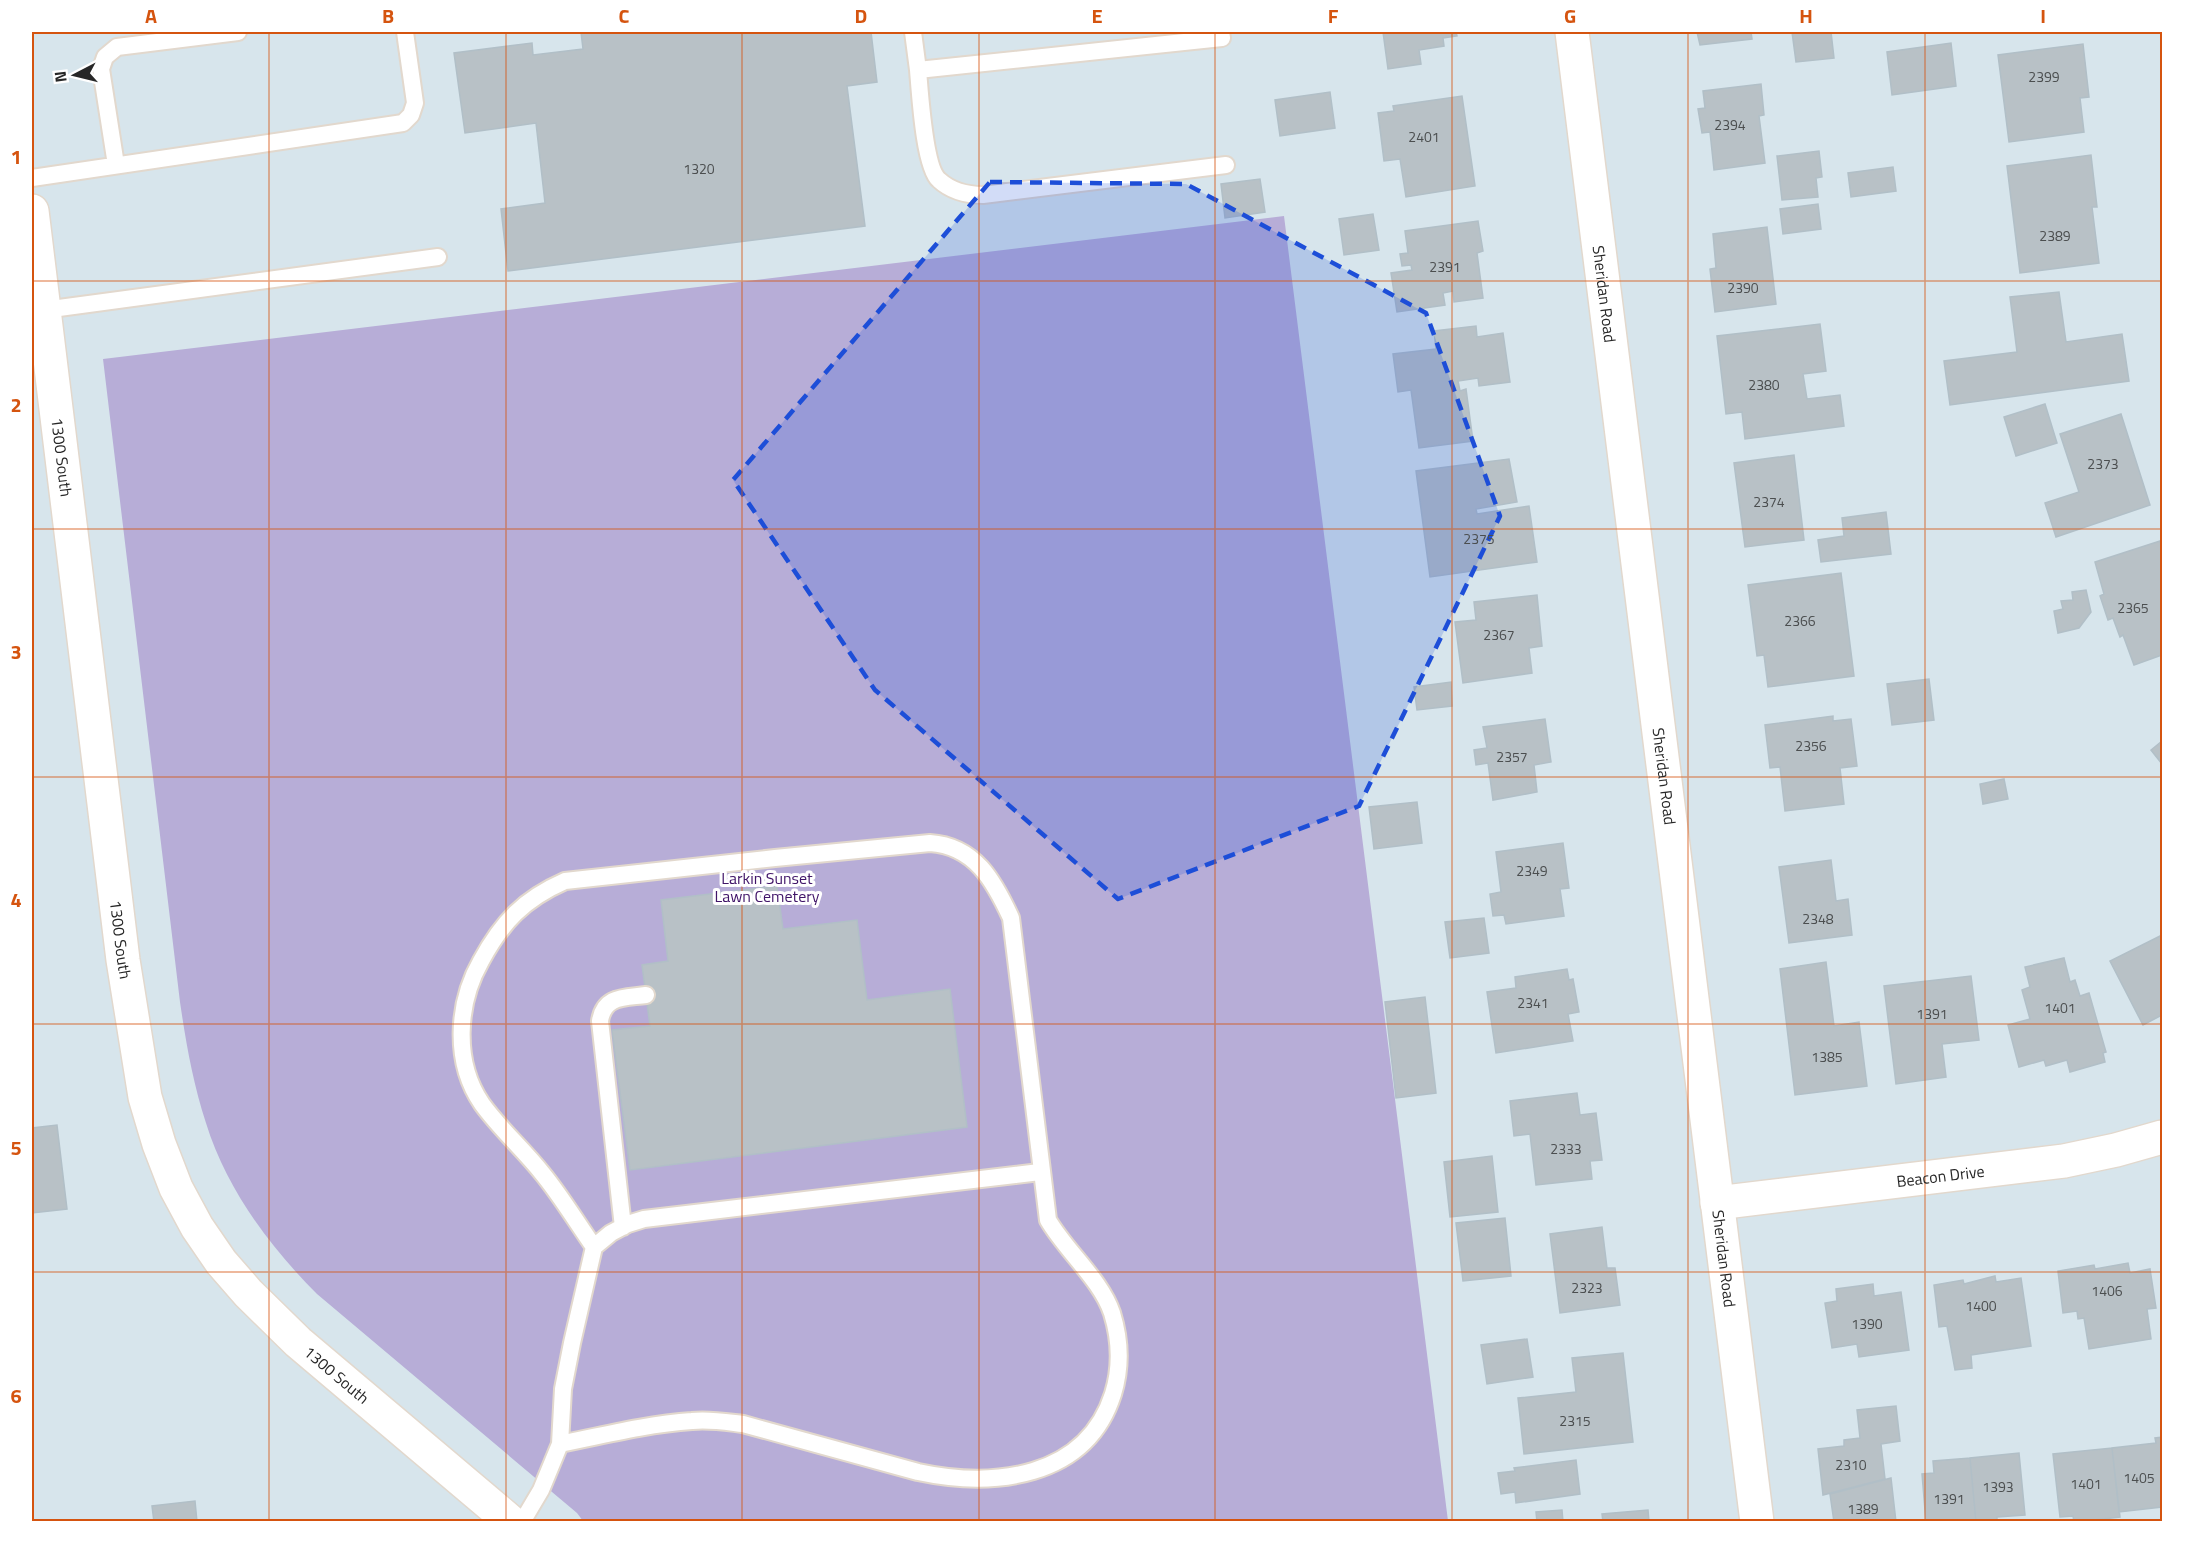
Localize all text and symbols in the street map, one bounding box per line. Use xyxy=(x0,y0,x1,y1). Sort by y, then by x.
text: A xyxy=(145,0,157,31)
text: B xyxy=(382,0,394,31)
text: C xyxy=(619,0,630,31)
text: D xyxy=(855,0,867,31)
text: E xyxy=(1091,0,1103,31)
text: F xyxy=(1328,0,1339,31)
text: G xyxy=(1564,0,1576,31)
text: H xyxy=(1799,0,1813,31)
text: I xyxy=(2040,0,2046,31)
north arrow xyxy=(45,45,105,105)
house number: 2399 xyxy=(2028,66,2060,87)
text: N xyxy=(48,70,73,84)
house number: 2394 xyxy=(1714,114,1746,135)
house number: 2401 xyxy=(1408,126,1440,147)
text: 1 xyxy=(10,141,22,172)
house number: 1320 xyxy=(683,158,715,179)
house number: 2389 xyxy=(2039,225,2071,246)
street label: Sheridan Road xyxy=(1587,244,1622,344)
house number: 2391 xyxy=(1429,256,1461,277)
house number: 2390 xyxy=(1727,277,1759,298)
house number: 2380 xyxy=(1748,374,1780,395)
text: 2 xyxy=(10,389,22,420)
street label: 1300 South xyxy=(45,416,79,498)
house number: 2373 xyxy=(2087,453,2119,474)
house number: 2374 xyxy=(1753,491,1785,512)
house number: 2375 xyxy=(1463,528,1495,549)
house number: 2365 xyxy=(2117,597,2149,618)
house number: 2366 xyxy=(1784,610,1816,631)
house number: 2367 xyxy=(1483,624,1515,645)
text: 3 xyxy=(10,636,22,667)
street label: Sheridan Road xyxy=(1646,726,1682,826)
house number: 2356 xyxy=(1795,735,1827,756)
house number: 2357 xyxy=(1496,746,1528,767)
house number: 2349 xyxy=(1516,860,1548,881)
park label: Larkin Sunset Lawn Cemetery xyxy=(715,866,820,908)
text: 4 xyxy=(10,884,22,915)
street label: 1300 South xyxy=(104,899,138,981)
house number: 2348 xyxy=(1802,908,1834,929)
house number: 2341 xyxy=(1517,992,1549,1013)
house number: 1401 xyxy=(2044,997,2076,1018)
house number: 1391 xyxy=(1916,1003,1948,1024)
house number: 1385 xyxy=(1811,1046,1843,1067)
text: 5 xyxy=(10,1132,22,1163)
house number: 2333 xyxy=(1550,1138,1582,1159)
street label: Beacon Drive xyxy=(1895,1159,1986,1193)
street label: Sheridan Road xyxy=(1706,1209,1742,1309)
house number: 2323 xyxy=(1571,1277,1603,1298)
house number: 1406 xyxy=(2091,1280,2123,1301)
house number: 1400 xyxy=(1965,1295,1997,1316)
house number: 1390 xyxy=(1851,1313,1883,1334)
street label: 1300 South xyxy=(299,1340,375,1409)
text: 6 xyxy=(10,1380,22,1411)
house number: 2315 xyxy=(1559,1410,1591,1431)
house number: 2310 xyxy=(1835,1454,1867,1475)
house number: 1405 xyxy=(2123,1467,2155,1488)
house number: 1401 xyxy=(2070,1473,2102,1494)
house number: 1393 xyxy=(1982,1476,2014,1497)
house number: 1391 xyxy=(1933,1488,1965,1509)
house number: 1389 xyxy=(1847,1498,1879,1519)

